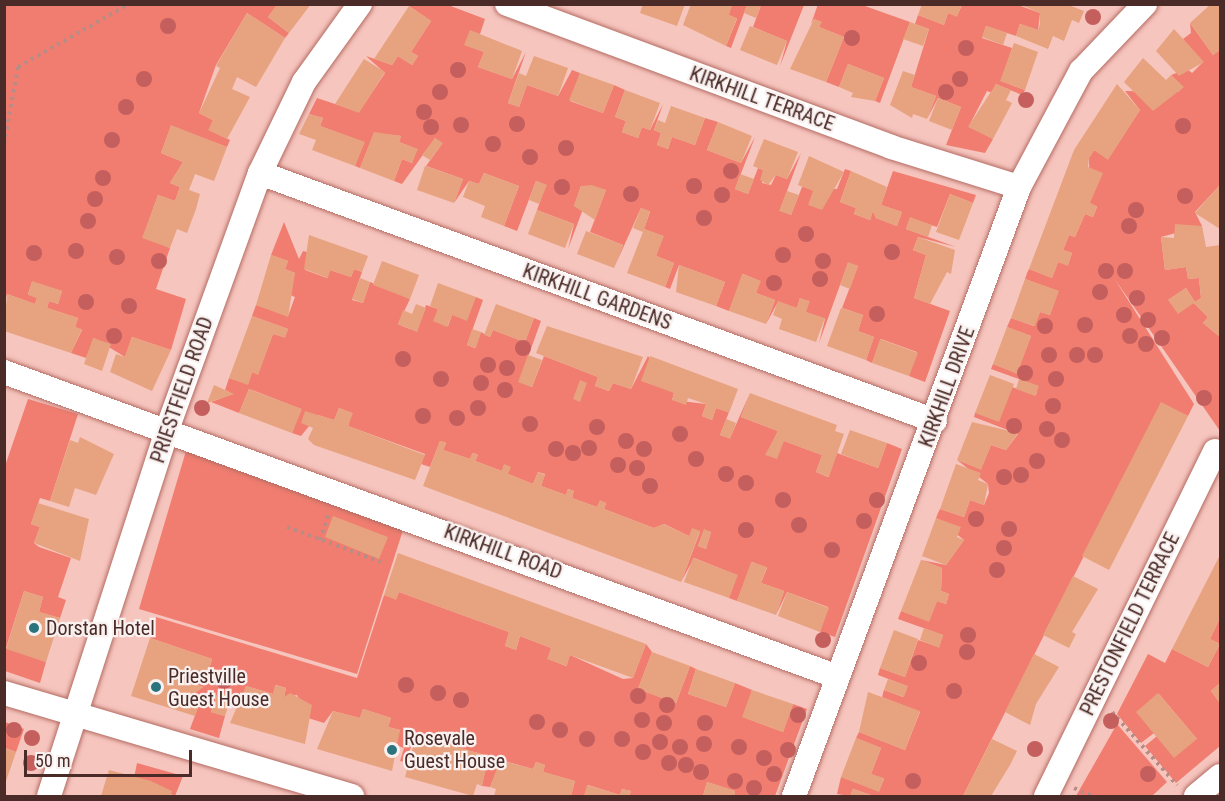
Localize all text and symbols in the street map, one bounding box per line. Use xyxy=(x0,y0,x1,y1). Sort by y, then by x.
street label: KIRKHILL TERRACE xyxy=(686,62,838,136)
street label: KIRKHILL GARDENS xyxy=(519,259,675,335)
street label: PRIESTFIELD ROAD xyxy=(146,314,218,466)
street label: KIRKHILL DRIVE xyxy=(914,323,980,451)
street label: KIRKHILL ROAD xyxy=(441,520,565,584)
street label: PRESTONFIELD TERRACE xyxy=(1075,528,1185,720)
place label: Dorstan Hotel xyxy=(46,616,155,640)
marker: Dorstan Hotel xyxy=(27,621,41,635)
place label: Priestville Guest House xyxy=(168,664,269,711)
marker: Priestville Guest House xyxy=(149,680,163,694)
place label: Rosevale Guest House xyxy=(404,726,505,773)
scale bar xyxy=(27,738,195,776)
marker: Rosevale Guest House xyxy=(385,743,399,757)
text: 50 m xyxy=(35,750,70,771)

